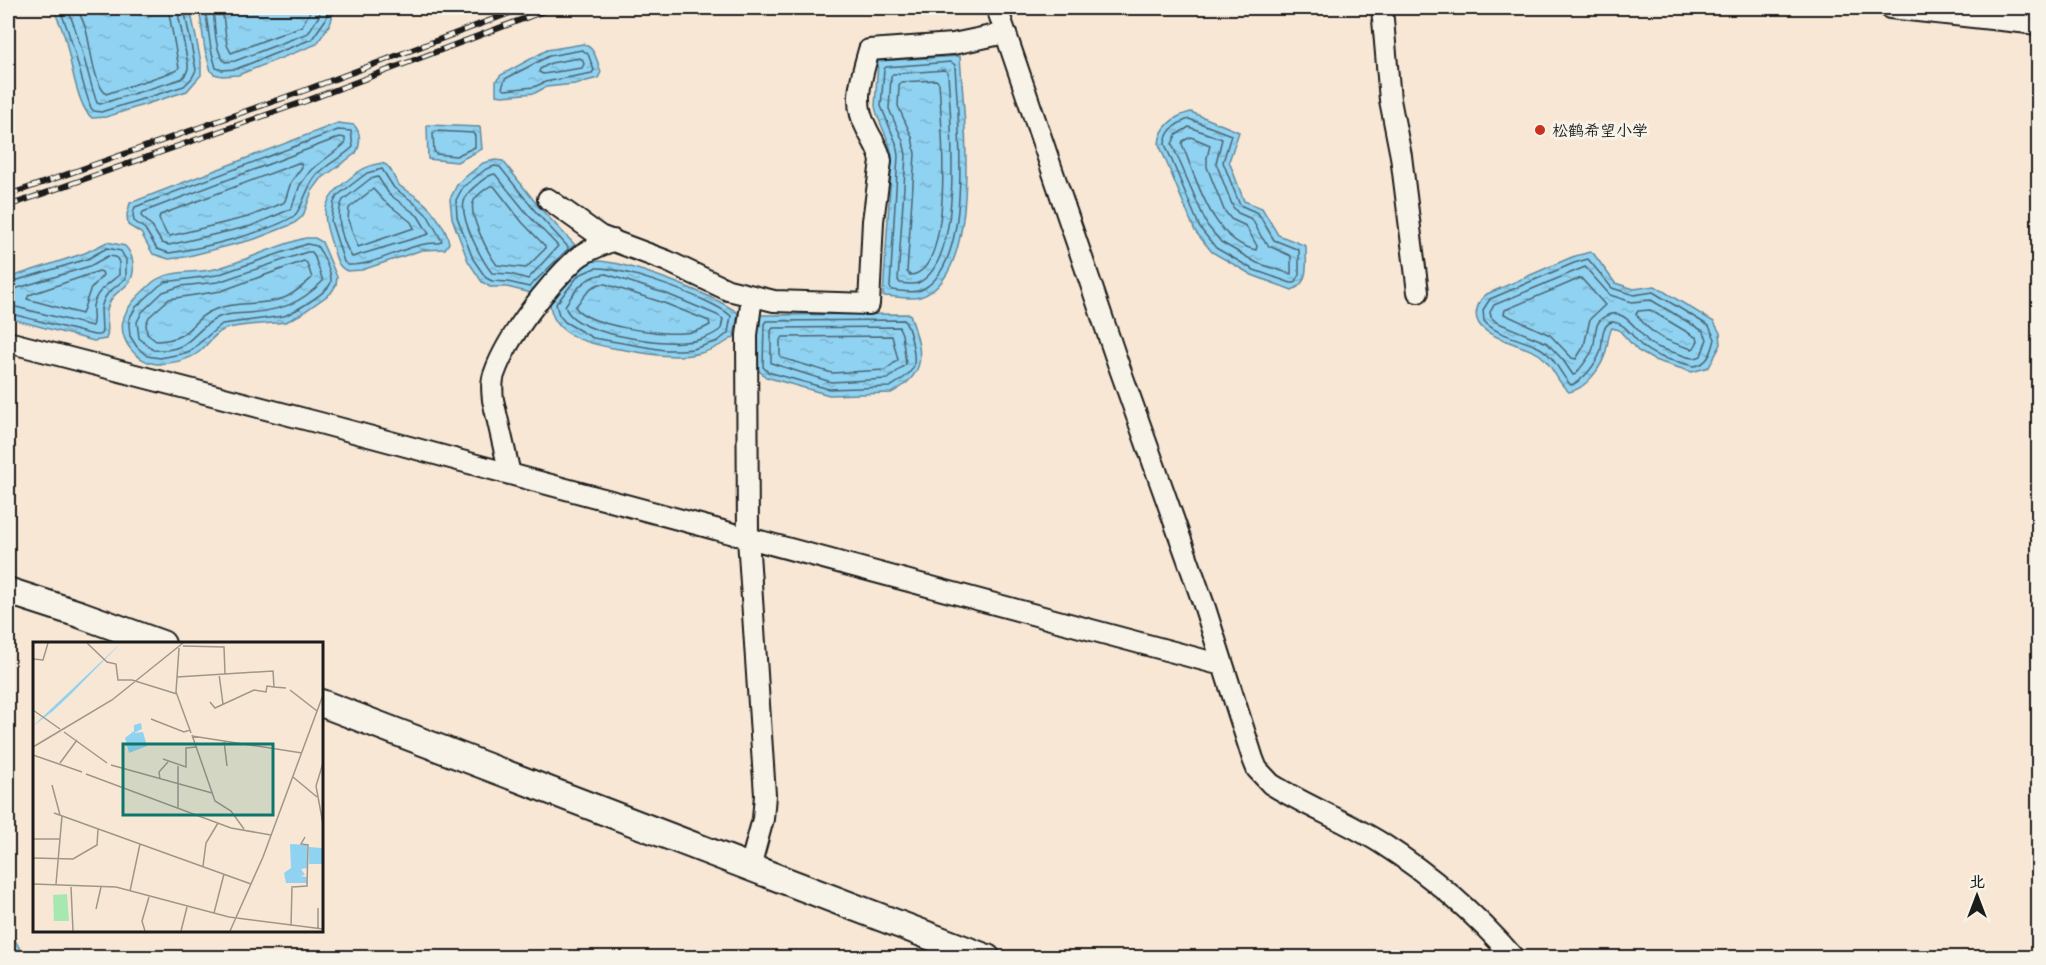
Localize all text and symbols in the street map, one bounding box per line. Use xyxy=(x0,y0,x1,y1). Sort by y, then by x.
place label: 松鹤希望小学 xyxy=(1552,120,1648,140)
marker: 松鹤希望小学 xyxy=(1533,123,1547,137)
inset map xyxy=(33,642,322,932)
north arrow xyxy=(1947,866,2007,926)
text: 北 xyxy=(1969,871,1985,891)

